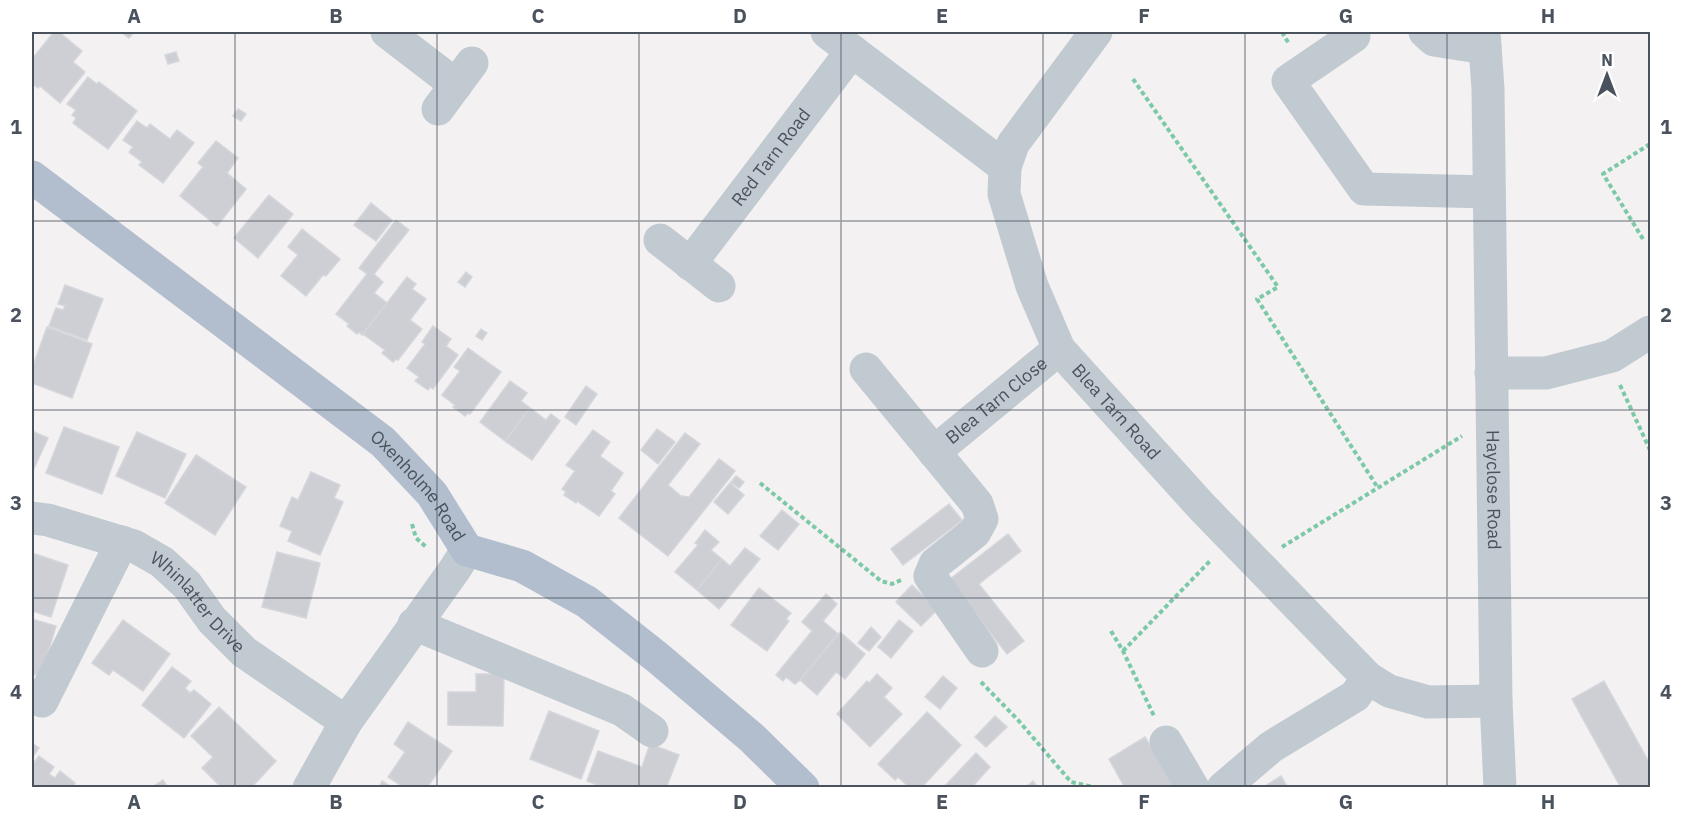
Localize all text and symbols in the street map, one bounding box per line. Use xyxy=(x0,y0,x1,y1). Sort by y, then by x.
text: A xyxy=(127,2,141,29)
text: B xyxy=(329,2,343,29)
text: C xyxy=(531,2,545,29)
text: D xyxy=(733,2,747,29)
text: E xyxy=(936,2,948,29)
text: F xyxy=(1138,2,1150,29)
text: G xyxy=(1339,2,1353,29)
text: H xyxy=(1541,2,1555,29)
north arrow xyxy=(1577,45,1637,105)
text: N xyxy=(1601,50,1613,70)
street label: Red Tarn Road xyxy=(726,104,815,211)
text: 1 xyxy=(10,113,22,140)
text: 1 xyxy=(1660,113,1672,140)
text: 2 xyxy=(10,301,22,328)
text: 2 xyxy=(1660,301,1672,328)
street label: Blea Tarn Close xyxy=(941,351,1052,449)
street label: Blea Tarn Road xyxy=(1067,359,1166,464)
street label: Oxenholme Road xyxy=(366,425,471,546)
street label: Hayclose Road xyxy=(1481,430,1506,550)
text: 3 xyxy=(10,489,22,516)
text: 3 xyxy=(1660,489,1672,516)
street label: Whinlatter Drive xyxy=(147,546,250,658)
text: 4 xyxy=(10,678,22,705)
text: 4 xyxy=(1660,678,1672,705)
text: A xyxy=(127,788,141,815)
text: B xyxy=(329,788,343,815)
text: C xyxy=(531,788,545,815)
text: D xyxy=(733,788,747,815)
text: E xyxy=(936,788,948,815)
text: F xyxy=(1138,788,1150,815)
text: G xyxy=(1339,788,1353,815)
text: H xyxy=(1541,788,1555,815)

